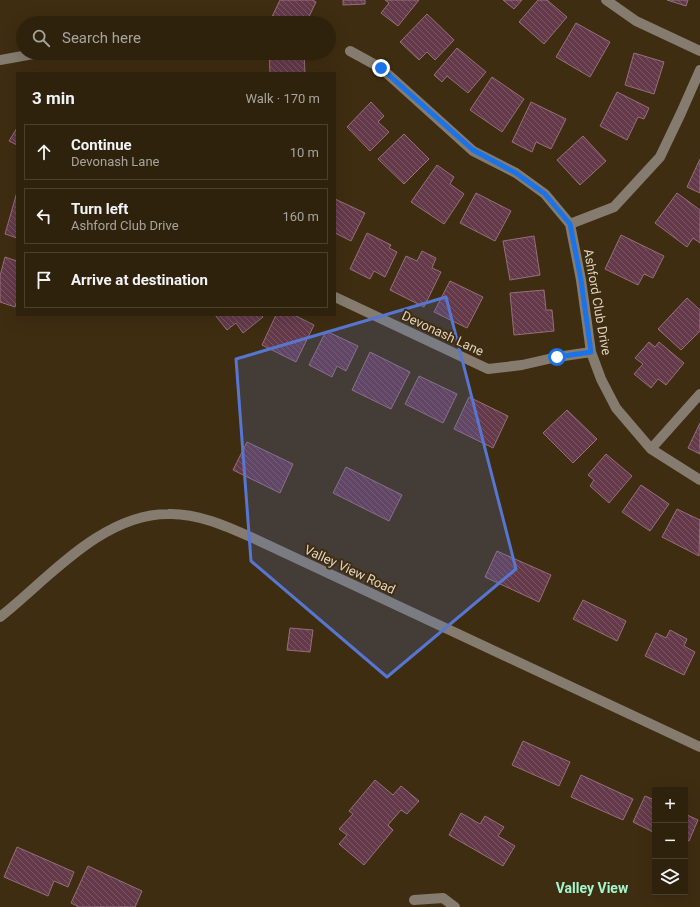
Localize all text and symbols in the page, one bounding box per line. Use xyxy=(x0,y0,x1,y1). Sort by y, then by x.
search box xyxy=(16,16,336,60)
icon: search xyxy=(30,27,52,49)
text: Search here xyxy=(62,29,141,47)
route end xyxy=(372,59,390,77)
text: 3 min xyxy=(32,88,75,108)
text: Walk · 170 m xyxy=(245,91,320,106)
text: Continue xyxy=(71,136,132,154)
icon: ahead xyxy=(33,141,55,163)
text: 10 m xyxy=(290,145,319,160)
text: Devonash Lane xyxy=(71,154,159,169)
text: Turn left xyxy=(71,200,128,218)
icon: left xyxy=(33,205,55,227)
text: 160 m xyxy=(282,209,319,224)
text: Ashford Club Drive xyxy=(71,218,179,233)
street label: Ashford Club Drive xyxy=(581,248,614,356)
icon: arrive xyxy=(33,269,55,291)
text: Arrive at destination xyxy=(71,271,208,289)
street label: Devonash Lane xyxy=(400,308,486,359)
route start xyxy=(548,348,566,366)
street label: Valley View Road xyxy=(302,542,398,597)
map controls xyxy=(652,787,688,895)
button: + xyxy=(652,787,688,823)
button: − xyxy=(652,823,688,859)
button: layers xyxy=(652,859,688,895)
district label: Valley View xyxy=(556,880,629,896)

